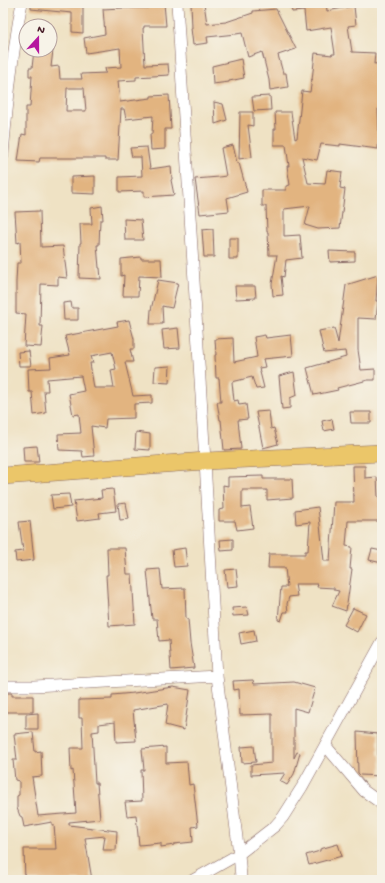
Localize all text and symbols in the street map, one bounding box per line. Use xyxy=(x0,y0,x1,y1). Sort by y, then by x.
north arrow xyxy=(18,18,58,58)
text: N xyxy=(35,24,46,37)

